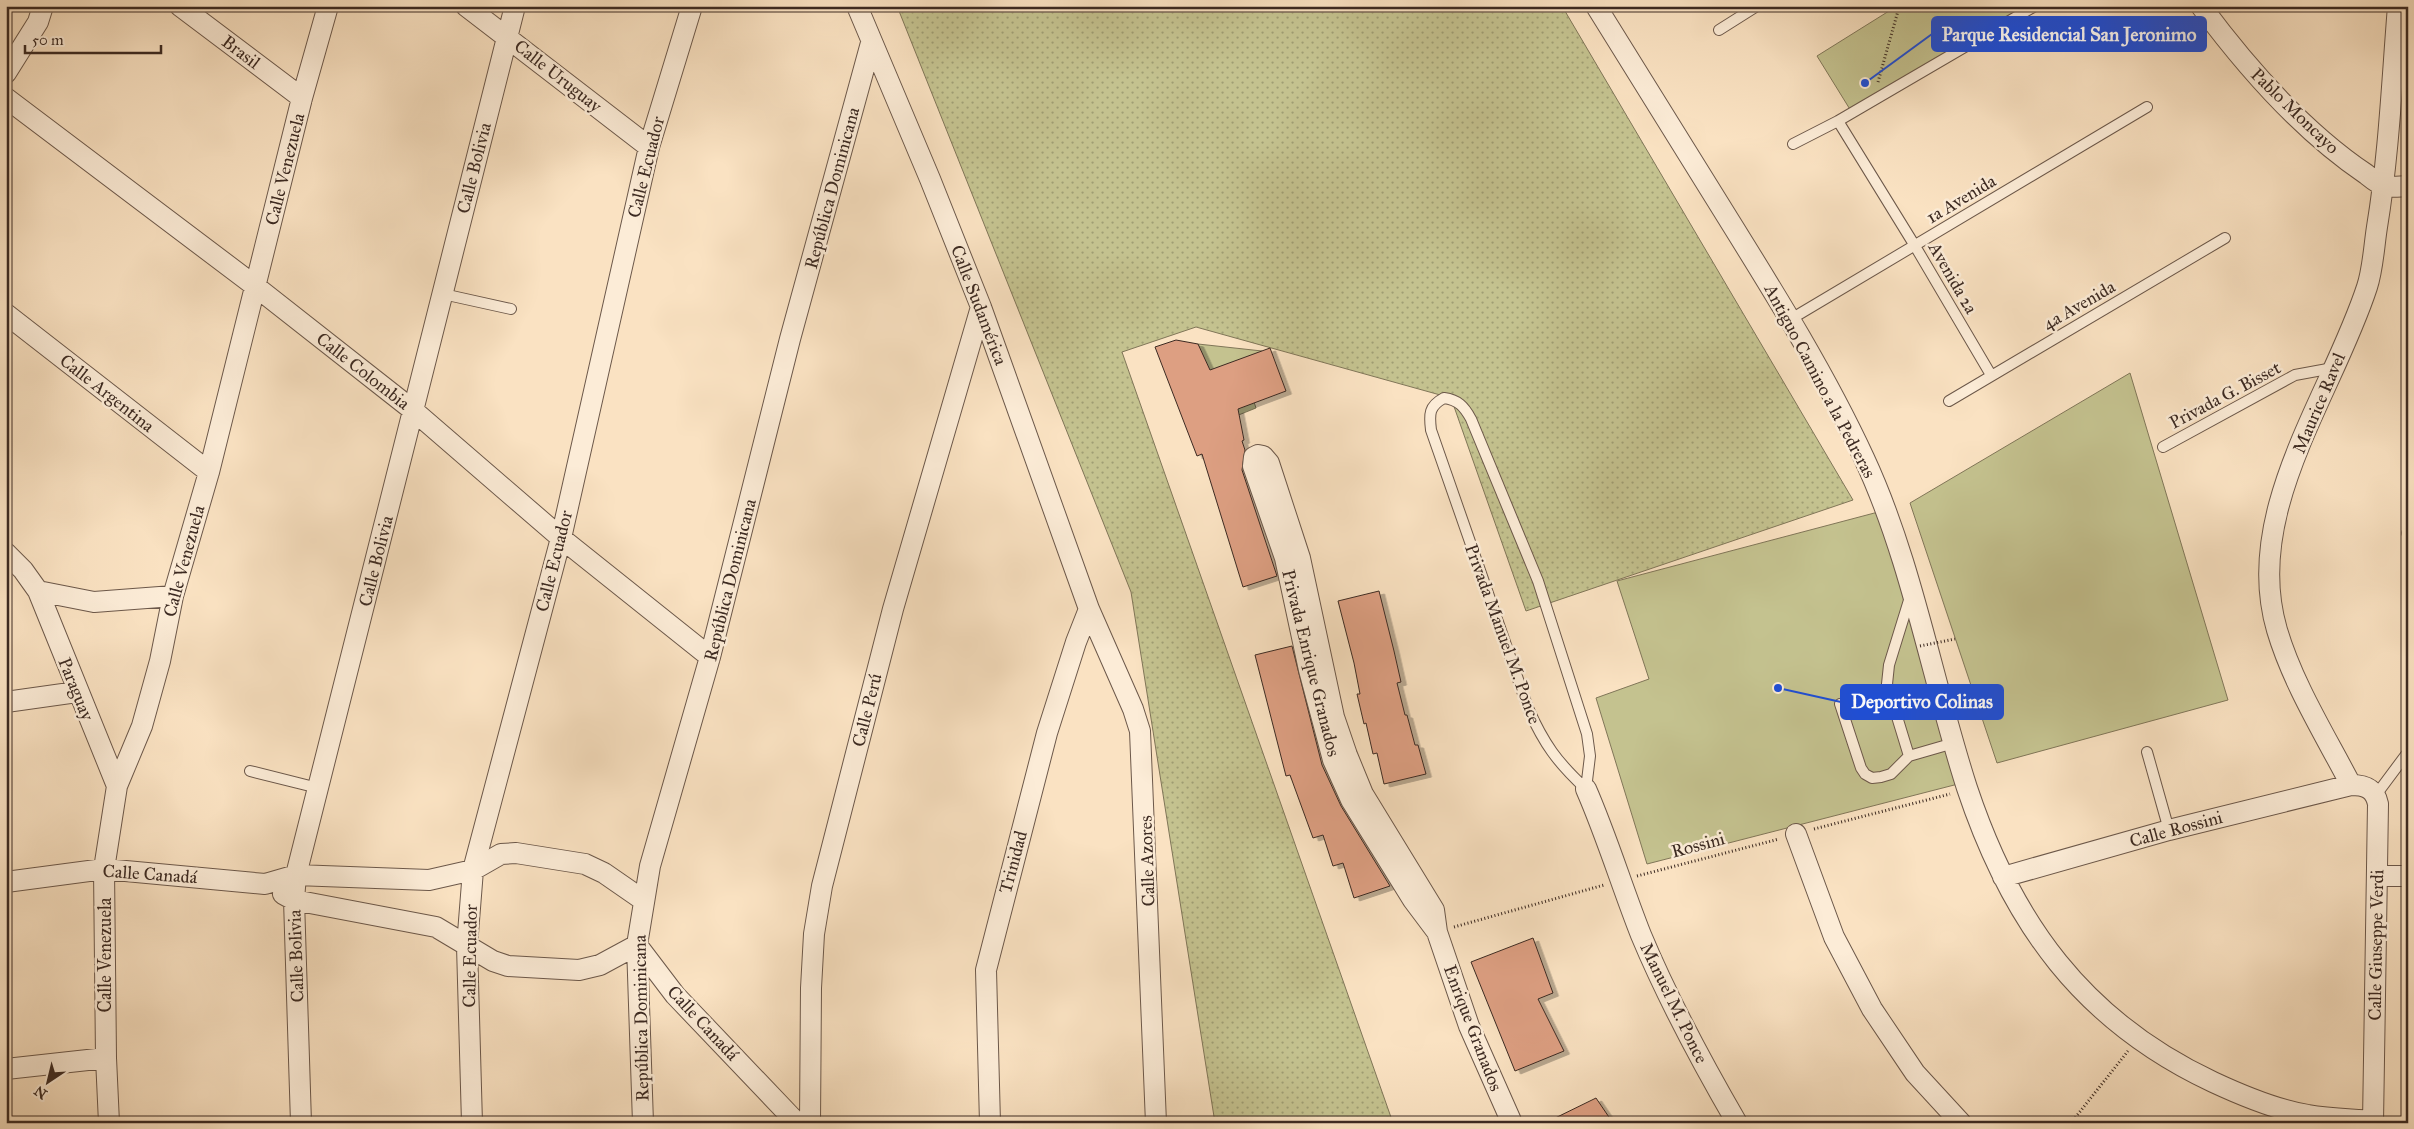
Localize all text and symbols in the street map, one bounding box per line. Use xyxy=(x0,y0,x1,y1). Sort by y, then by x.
callout: Parque Residencial San Jeronimo xyxy=(1932,17,2206,51)
scale bar xyxy=(25,22,161,54)
text: Parque Residencial San Jeronimo xyxy=(1942,23,2197,47)
street label: Brasil xyxy=(217,30,265,74)
text: 50 m xyxy=(32,31,64,49)
street label: Calle Uruguay xyxy=(509,35,607,118)
street label: Pablo Moncayo xyxy=(2246,64,2344,158)
street label: República Dominicana xyxy=(800,104,864,271)
street label: Calle Venezuela xyxy=(260,110,310,227)
street label: Calle Ecuador xyxy=(623,114,669,220)
street label: Calle Bolivia xyxy=(452,120,496,216)
street label: 1a Avenida xyxy=(1922,169,2000,228)
street label: Avenida 2a xyxy=(1923,237,1982,318)
street label: Calle Sudamérica xyxy=(946,242,1012,369)
street label: 4a Avenida xyxy=(2039,275,2120,335)
street label: Antiguo Camino a la Pedreras xyxy=(1758,279,1881,482)
street label: Calle Colombia xyxy=(312,328,414,415)
street label: Calle Argentina xyxy=(55,349,159,438)
street label: Maurice Ravel xyxy=(2288,349,2350,457)
street label: Privada G. Bisset xyxy=(2166,356,2285,434)
street label: República Dominicana xyxy=(699,496,761,664)
street label: Calle Venezuela xyxy=(159,502,210,619)
street label: Calle Ecuador xyxy=(531,508,577,614)
street label: Calle Bolivia xyxy=(354,513,398,609)
street label: Privada Manuel M. Ponce xyxy=(1460,541,1546,727)
street label: Privada Enrique Granados xyxy=(1276,567,1345,759)
street label: Paraguay xyxy=(53,654,99,725)
street label: Calle Perú xyxy=(847,671,887,749)
callout: Deportivo Colinas xyxy=(1841,685,2003,719)
text: Deportivo Colinas xyxy=(1851,690,1993,714)
street label: Calle Rossini xyxy=(2127,806,2225,852)
street label: Calle Azores xyxy=(1134,815,1160,907)
street label: Rossini xyxy=(1669,827,1727,863)
street label: Trinidad xyxy=(994,828,1032,896)
street label: Calle Canadá xyxy=(102,860,198,888)
street label: Calle Giuseppe Verdi xyxy=(2364,869,2388,1021)
street label: Calle Venezuela xyxy=(94,897,116,1012)
street label: Calle Ecuador xyxy=(458,904,482,1008)
street label: Calle Bolivia xyxy=(283,909,309,1003)
street label: República Dominicana xyxy=(629,934,653,1102)
street label: Manuel M. Ponce xyxy=(1635,939,1713,1067)
street label: Enrique Granados xyxy=(1438,962,1507,1095)
street label: Calle Canadá xyxy=(663,981,744,1065)
north arrow xyxy=(22,1056,72,1106)
text: N xyxy=(31,1082,51,1103)

